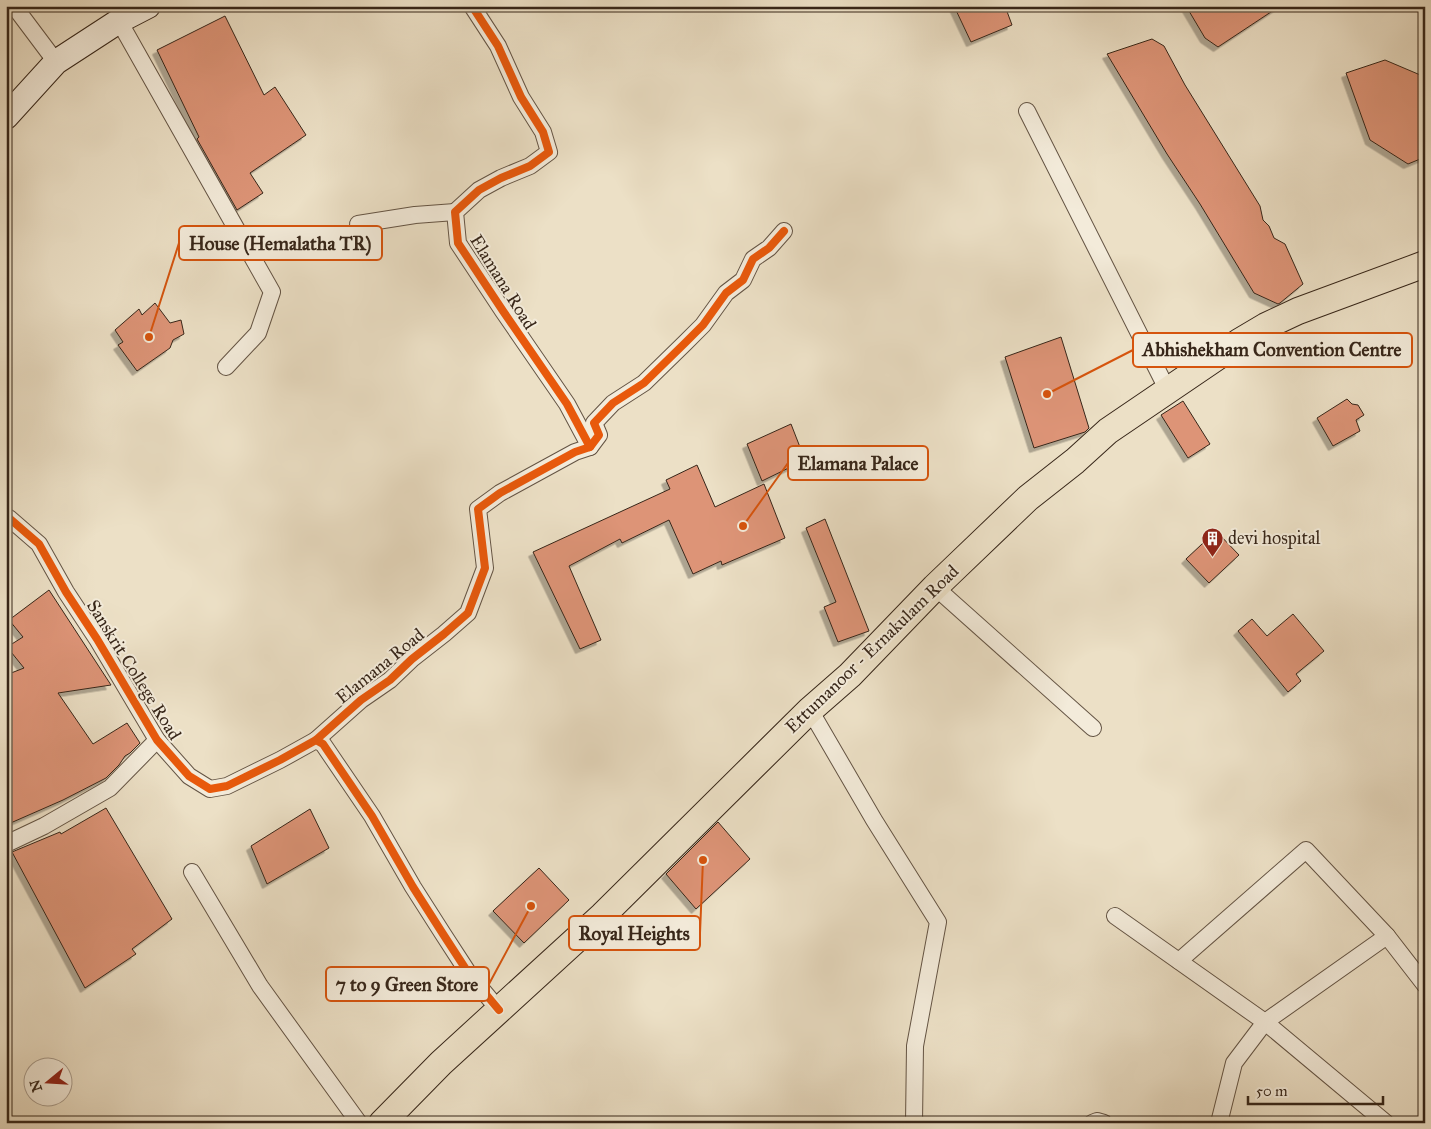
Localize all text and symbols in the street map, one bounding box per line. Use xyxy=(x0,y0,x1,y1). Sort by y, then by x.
callout: House (Hemalatha TR) xyxy=(179,226,382,260)
street label: Elamana Road xyxy=(465,231,541,333)
text: House (Hemalatha TR) xyxy=(189,232,371,256)
callout: Abhishekham Convention Centre xyxy=(1133,333,1412,367)
text: Abhishekham Convention Centre xyxy=(1141,338,1401,361)
callout: Elamana Palace xyxy=(788,446,928,480)
text: Elamana Palace xyxy=(798,452,918,475)
building icon: devi hospital xyxy=(1200,526,1224,557)
place label: devi hospital xyxy=(1228,527,1321,549)
street label: Ettumanoor - Ernakulam Road xyxy=(781,560,963,738)
street label: Sanskrit College Road xyxy=(81,596,186,745)
street label: Elamana Road xyxy=(331,624,429,708)
callout: Royal Heights xyxy=(569,916,700,950)
text: Royal Heights xyxy=(578,922,690,946)
callout: 7 to 9 Green Store xyxy=(326,967,489,1001)
text: 7 to 9 Green Store xyxy=(336,973,478,997)
north arrow xyxy=(22,1056,72,1106)
scale bar xyxy=(1248,1074,1384,1106)
text: N xyxy=(26,1077,46,1094)
text: 50 m xyxy=(1256,1082,1288,1100)

